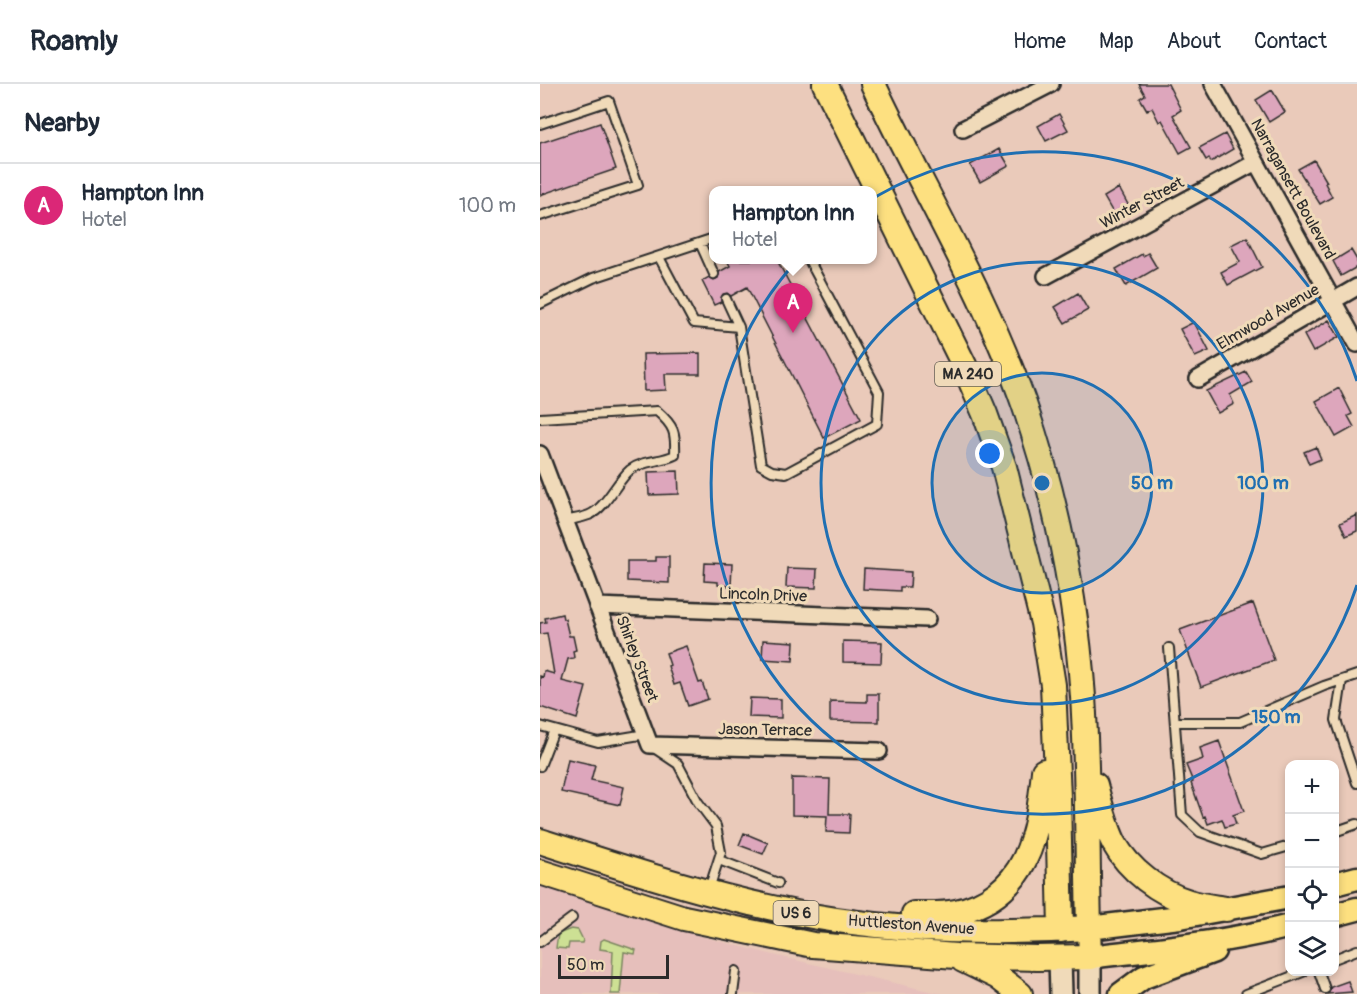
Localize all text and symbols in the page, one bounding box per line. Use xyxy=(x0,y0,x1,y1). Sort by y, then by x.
text: Roamly xyxy=(30,24,118,59)
text: Home xyxy=(1013,28,1066,55)
text: Map xyxy=(1099,28,1134,55)
text: About xyxy=(1167,28,1221,55)
text: Contact xyxy=(1254,28,1327,55)
text: Nearby xyxy=(24,107,100,139)
street label: Narragansett Boulevard xyxy=(1246,115,1340,263)
street label: Winter Street xyxy=(1097,172,1188,233)
text: Hampton Inn xyxy=(81,179,204,207)
popup xyxy=(709,186,877,264)
text: A xyxy=(37,193,50,218)
text: 100 m xyxy=(459,193,516,218)
text: Hampton Inn xyxy=(732,199,854,227)
text: Hotel xyxy=(81,207,127,232)
text: Hotel xyxy=(732,227,778,252)
street label: Elmwood Avenue xyxy=(1213,280,1323,354)
pin: A xyxy=(774,284,812,333)
road number: MA 240 xyxy=(935,362,1001,386)
your location xyxy=(975,439,1004,468)
text: 50 m xyxy=(1131,472,1173,495)
text: 100 m xyxy=(1237,472,1289,495)
centre of rings xyxy=(1032,473,1052,493)
street label: Lincoln Drive xyxy=(719,583,807,607)
street label: Shirley Street xyxy=(611,613,663,706)
text: 150 m xyxy=(1252,706,1301,729)
street label: Jason Terrace xyxy=(718,719,812,741)
map controls xyxy=(1285,760,1339,976)
button: + xyxy=(1285,760,1339,814)
button: − xyxy=(1285,814,1339,868)
button: locate xyxy=(1285,868,1339,922)
road number: US 6 xyxy=(774,901,818,925)
street label: Huttleston Avenue xyxy=(847,911,975,939)
button: layers xyxy=(1285,922,1339,976)
scale bar xyxy=(558,952,669,980)
text: 50 m xyxy=(567,955,604,975)

